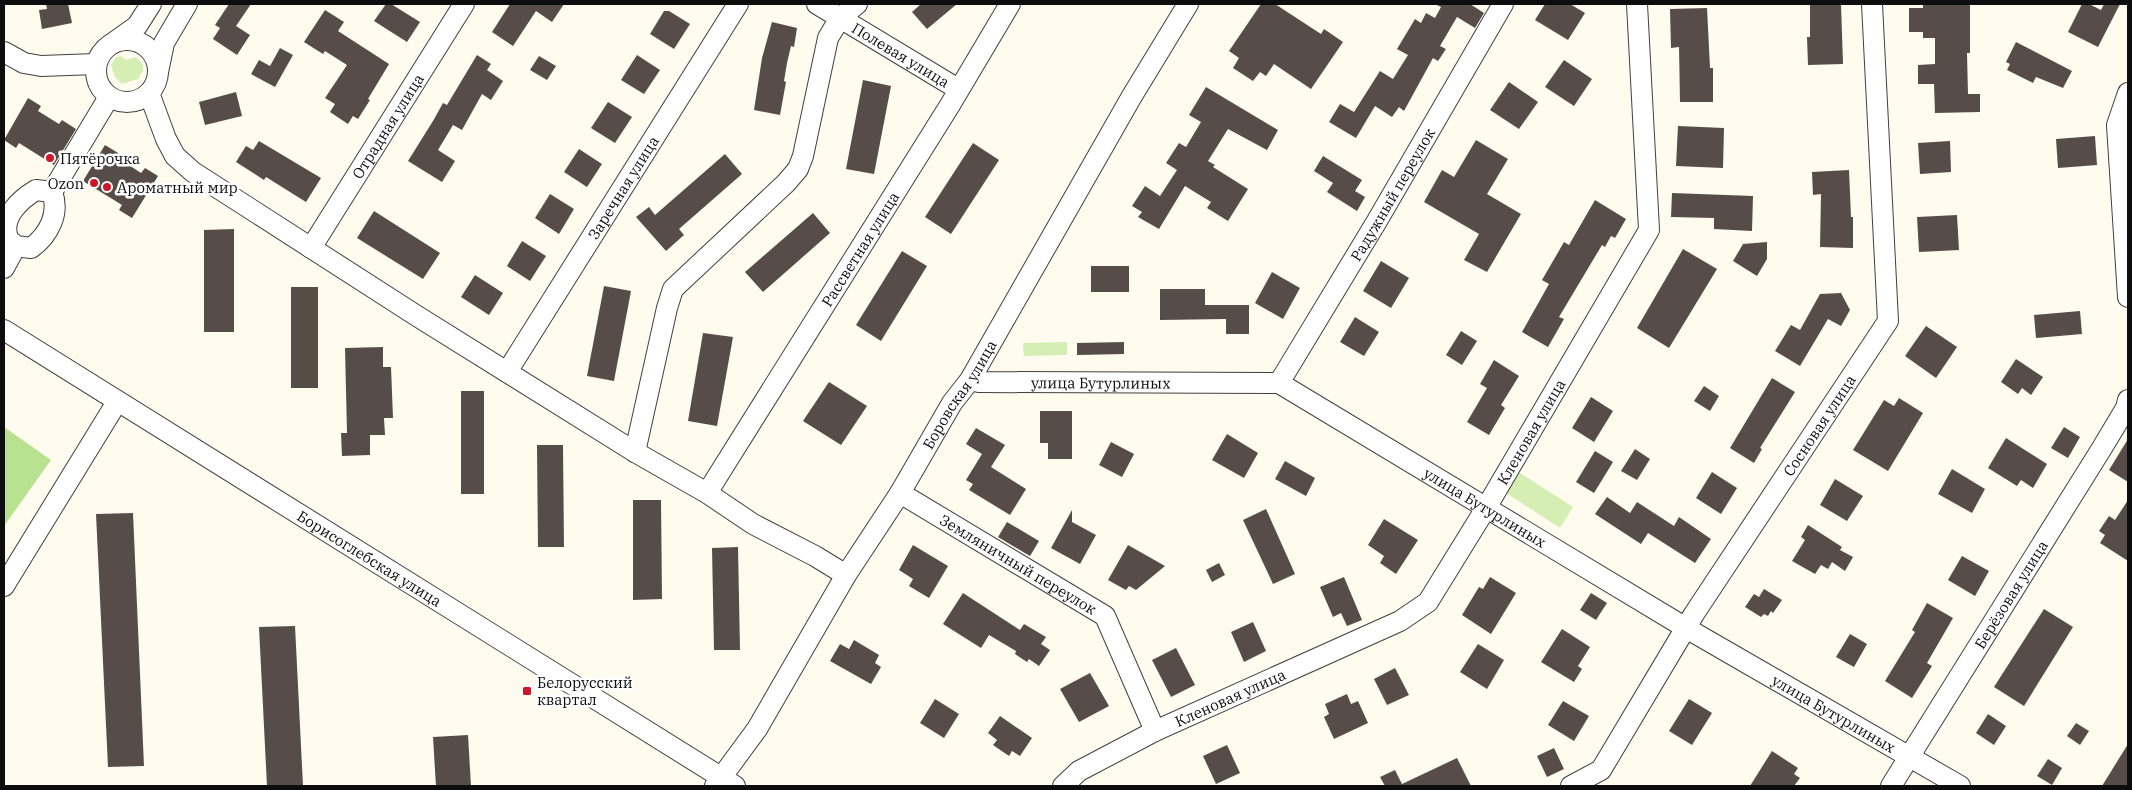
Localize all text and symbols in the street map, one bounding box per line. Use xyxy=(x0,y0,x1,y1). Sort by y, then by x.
street label: Полевая улица xyxy=(849,18,953,91)
street label: Отрадная улица xyxy=(347,70,428,182)
street label: Радужный переулок xyxy=(1346,124,1439,264)
street label: Заречная улица xyxy=(583,132,663,243)
place label: Пятёрочка xyxy=(60,149,140,168)
marker: Пятёрочка xyxy=(44,152,56,164)
place label: Ozon xyxy=(48,174,84,193)
marker: Ozon xyxy=(88,177,100,189)
place label: Ароматный мир xyxy=(117,178,238,197)
marker: Ароматный мир xyxy=(101,181,113,193)
street label: Рассветная улица xyxy=(817,188,903,310)
street label: Боровская улица xyxy=(918,336,1000,452)
street label: Сосновая улица xyxy=(1779,371,1859,480)
street label: улица Бутурлиных xyxy=(1031,373,1171,392)
street label: Кленовая улица xyxy=(1492,375,1569,488)
street label: улица Бутурлиных xyxy=(1421,463,1550,551)
street label: Борисоглебская улица xyxy=(294,506,445,610)
street label: Земляничный переулок xyxy=(936,510,1100,618)
street label: Берёзовая улица xyxy=(1970,537,2052,652)
street label: Кленовая улица xyxy=(1172,664,1288,730)
street label: улица Бутурлиных xyxy=(1769,670,1899,756)
place label: Белорусский квартал xyxy=(537,673,633,709)
marker: Белорусский квартал xyxy=(521,685,533,697)

